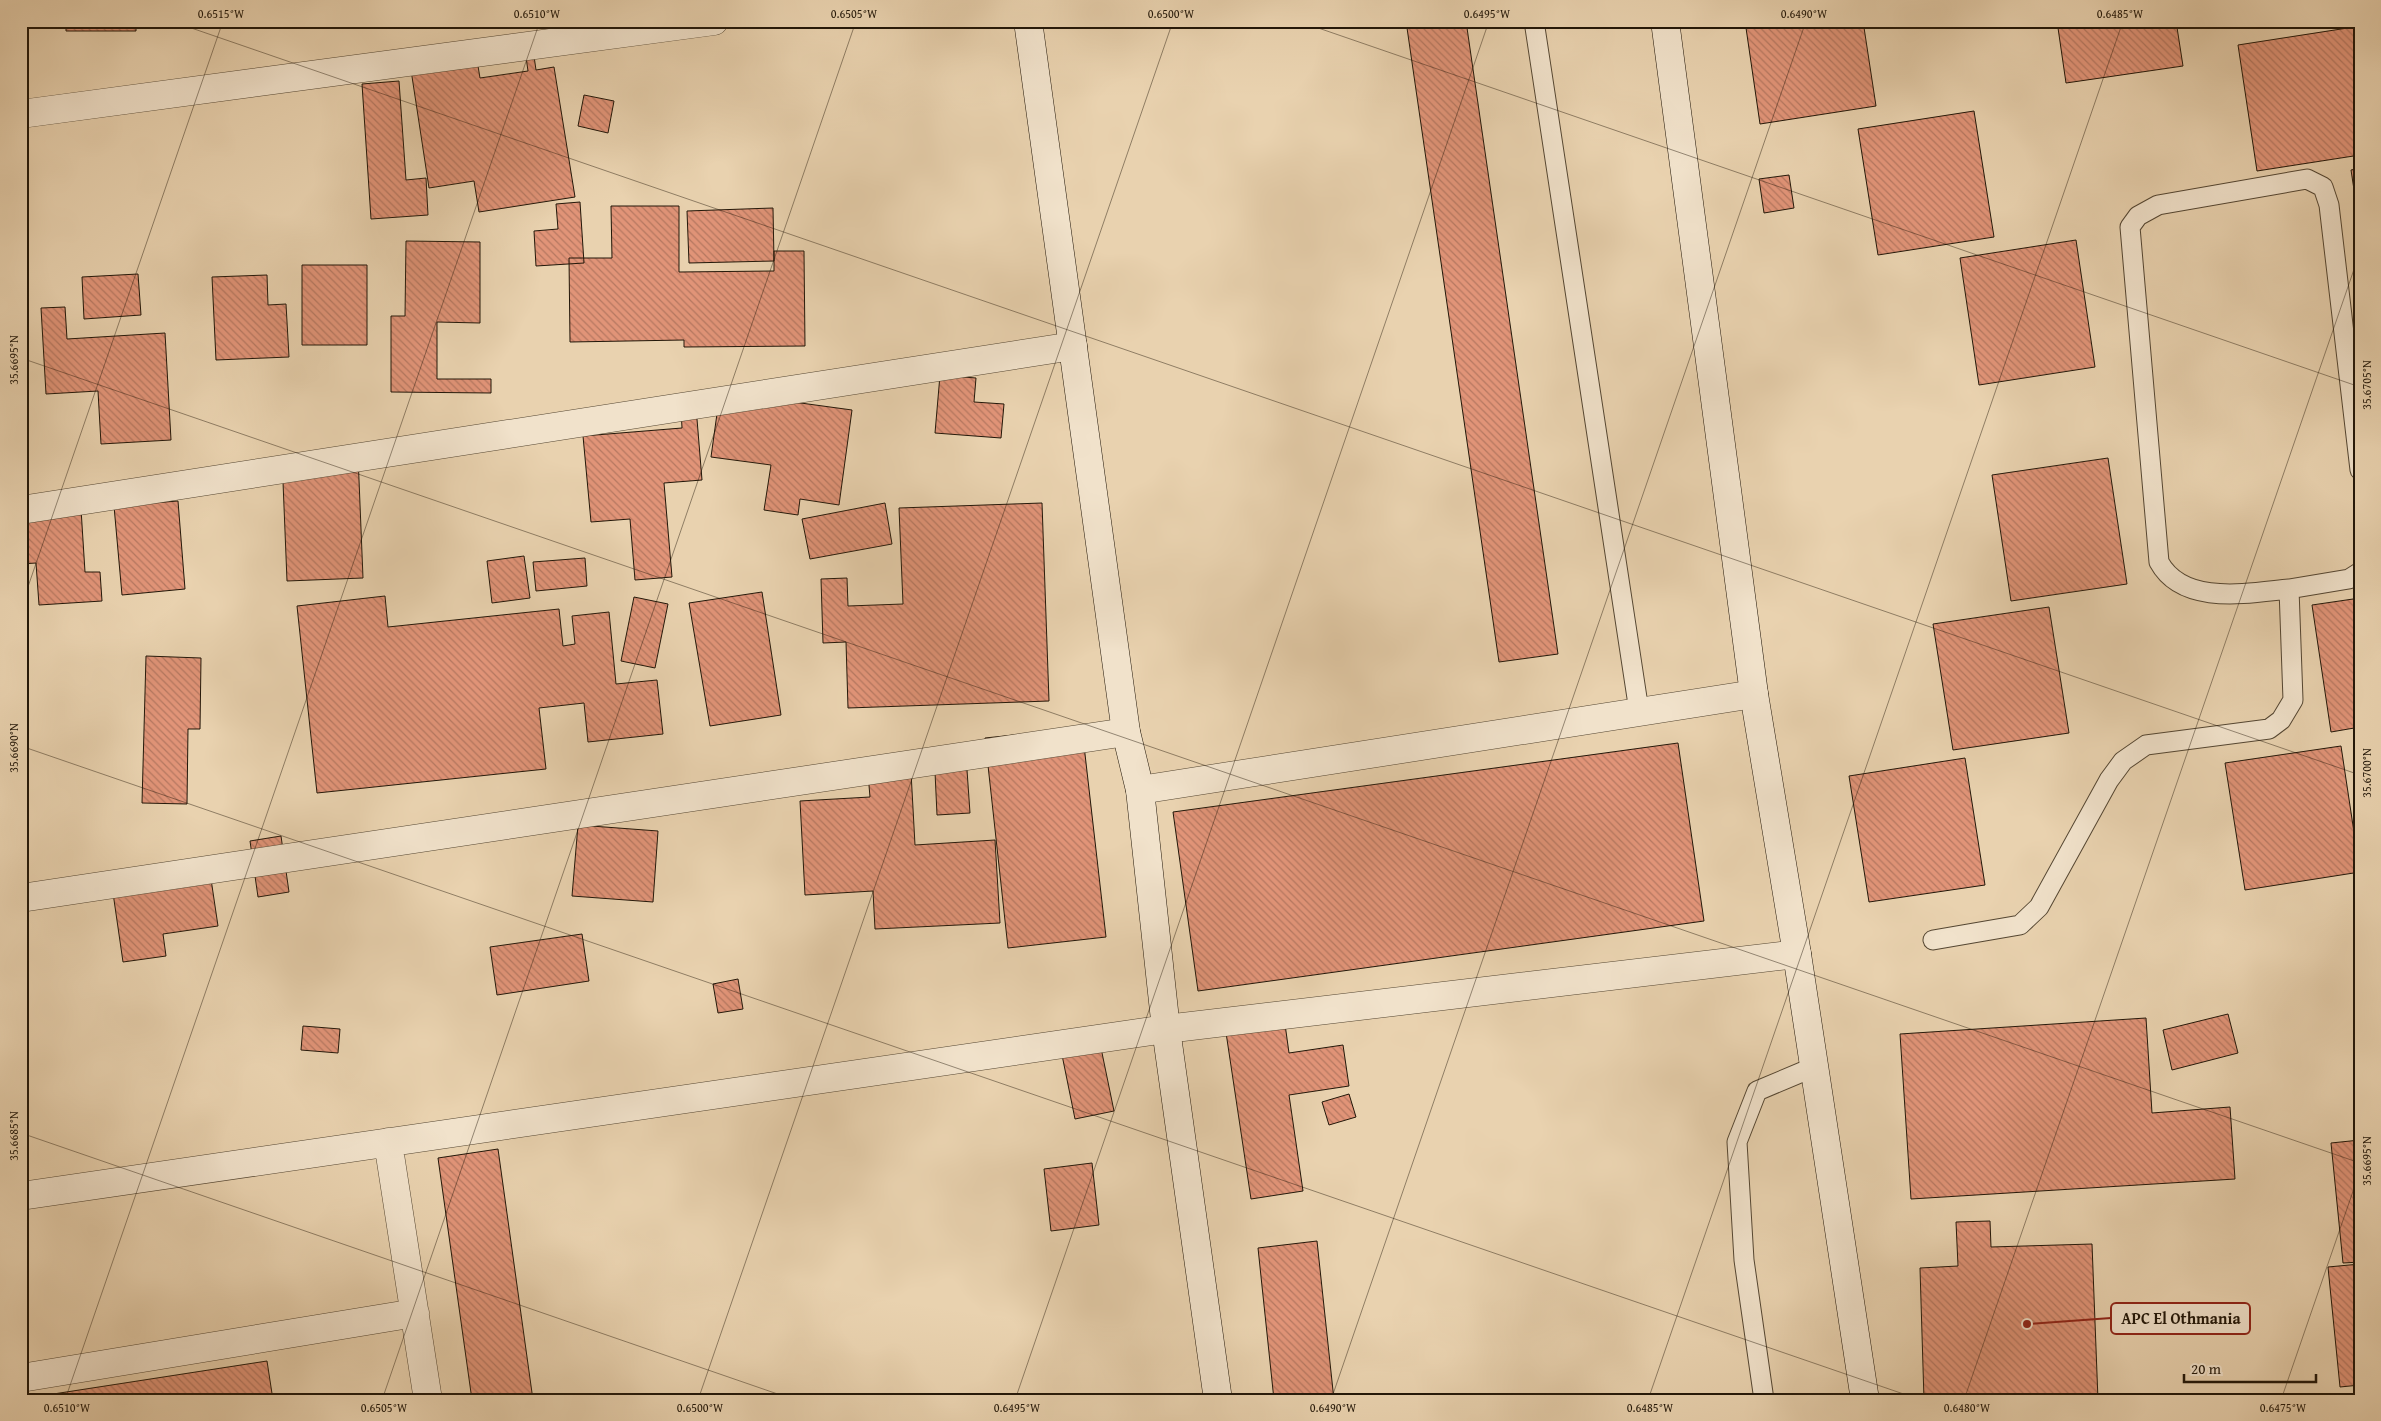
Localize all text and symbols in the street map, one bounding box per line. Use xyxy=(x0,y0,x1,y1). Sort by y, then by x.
text: 0.6515°W xyxy=(198,5,245,22)
text: 0.6510°W xyxy=(514,5,561,22)
text: 0.6505°W xyxy=(831,5,878,22)
text: 0.6500°W xyxy=(1148,5,1195,22)
text: 0.6495°W xyxy=(1464,5,1511,22)
text: 0.6490°W xyxy=(1781,5,1828,22)
text: 0.6485°W xyxy=(2097,5,2144,22)
text: 35.6695°N xyxy=(5,335,22,385)
text: 35.6705°N xyxy=(2358,360,2375,410)
text: 35.6690°N xyxy=(5,723,22,773)
text: 35.6700°N xyxy=(2358,748,2375,798)
text: 35.6685°N xyxy=(5,1111,22,1161)
text: 35.6695°N xyxy=(2358,1136,2375,1186)
callout: APC El Othmania xyxy=(2111,1303,2250,1334)
text: APC El Othmania xyxy=(2121,1306,2241,1330)
scale bar xyxy=(2184,1351,2316,1383)
text: 20 m xyxy=(2191,1358,2222,1379)
text: 0.6510°W xyxy=(44,1399,91,1416)
text: 0.6505°W xyxy=(361,1399,408,1416)
text: 0.6500°W xyxy=(677,1399,724,1416)
text: 0.6495°W xyxy=(994,1399,1041,1416)
text: 0.6490°W xyxy=(1310,1399,1357,1416)
text: 0.6485°W xyxy=(1627,1399,1674,1416)
text: 0.6480°W xyxy=(1944,1399,1991,1416)
text: 0.6475°W xyxy=(2260,1399,2307,1416)

